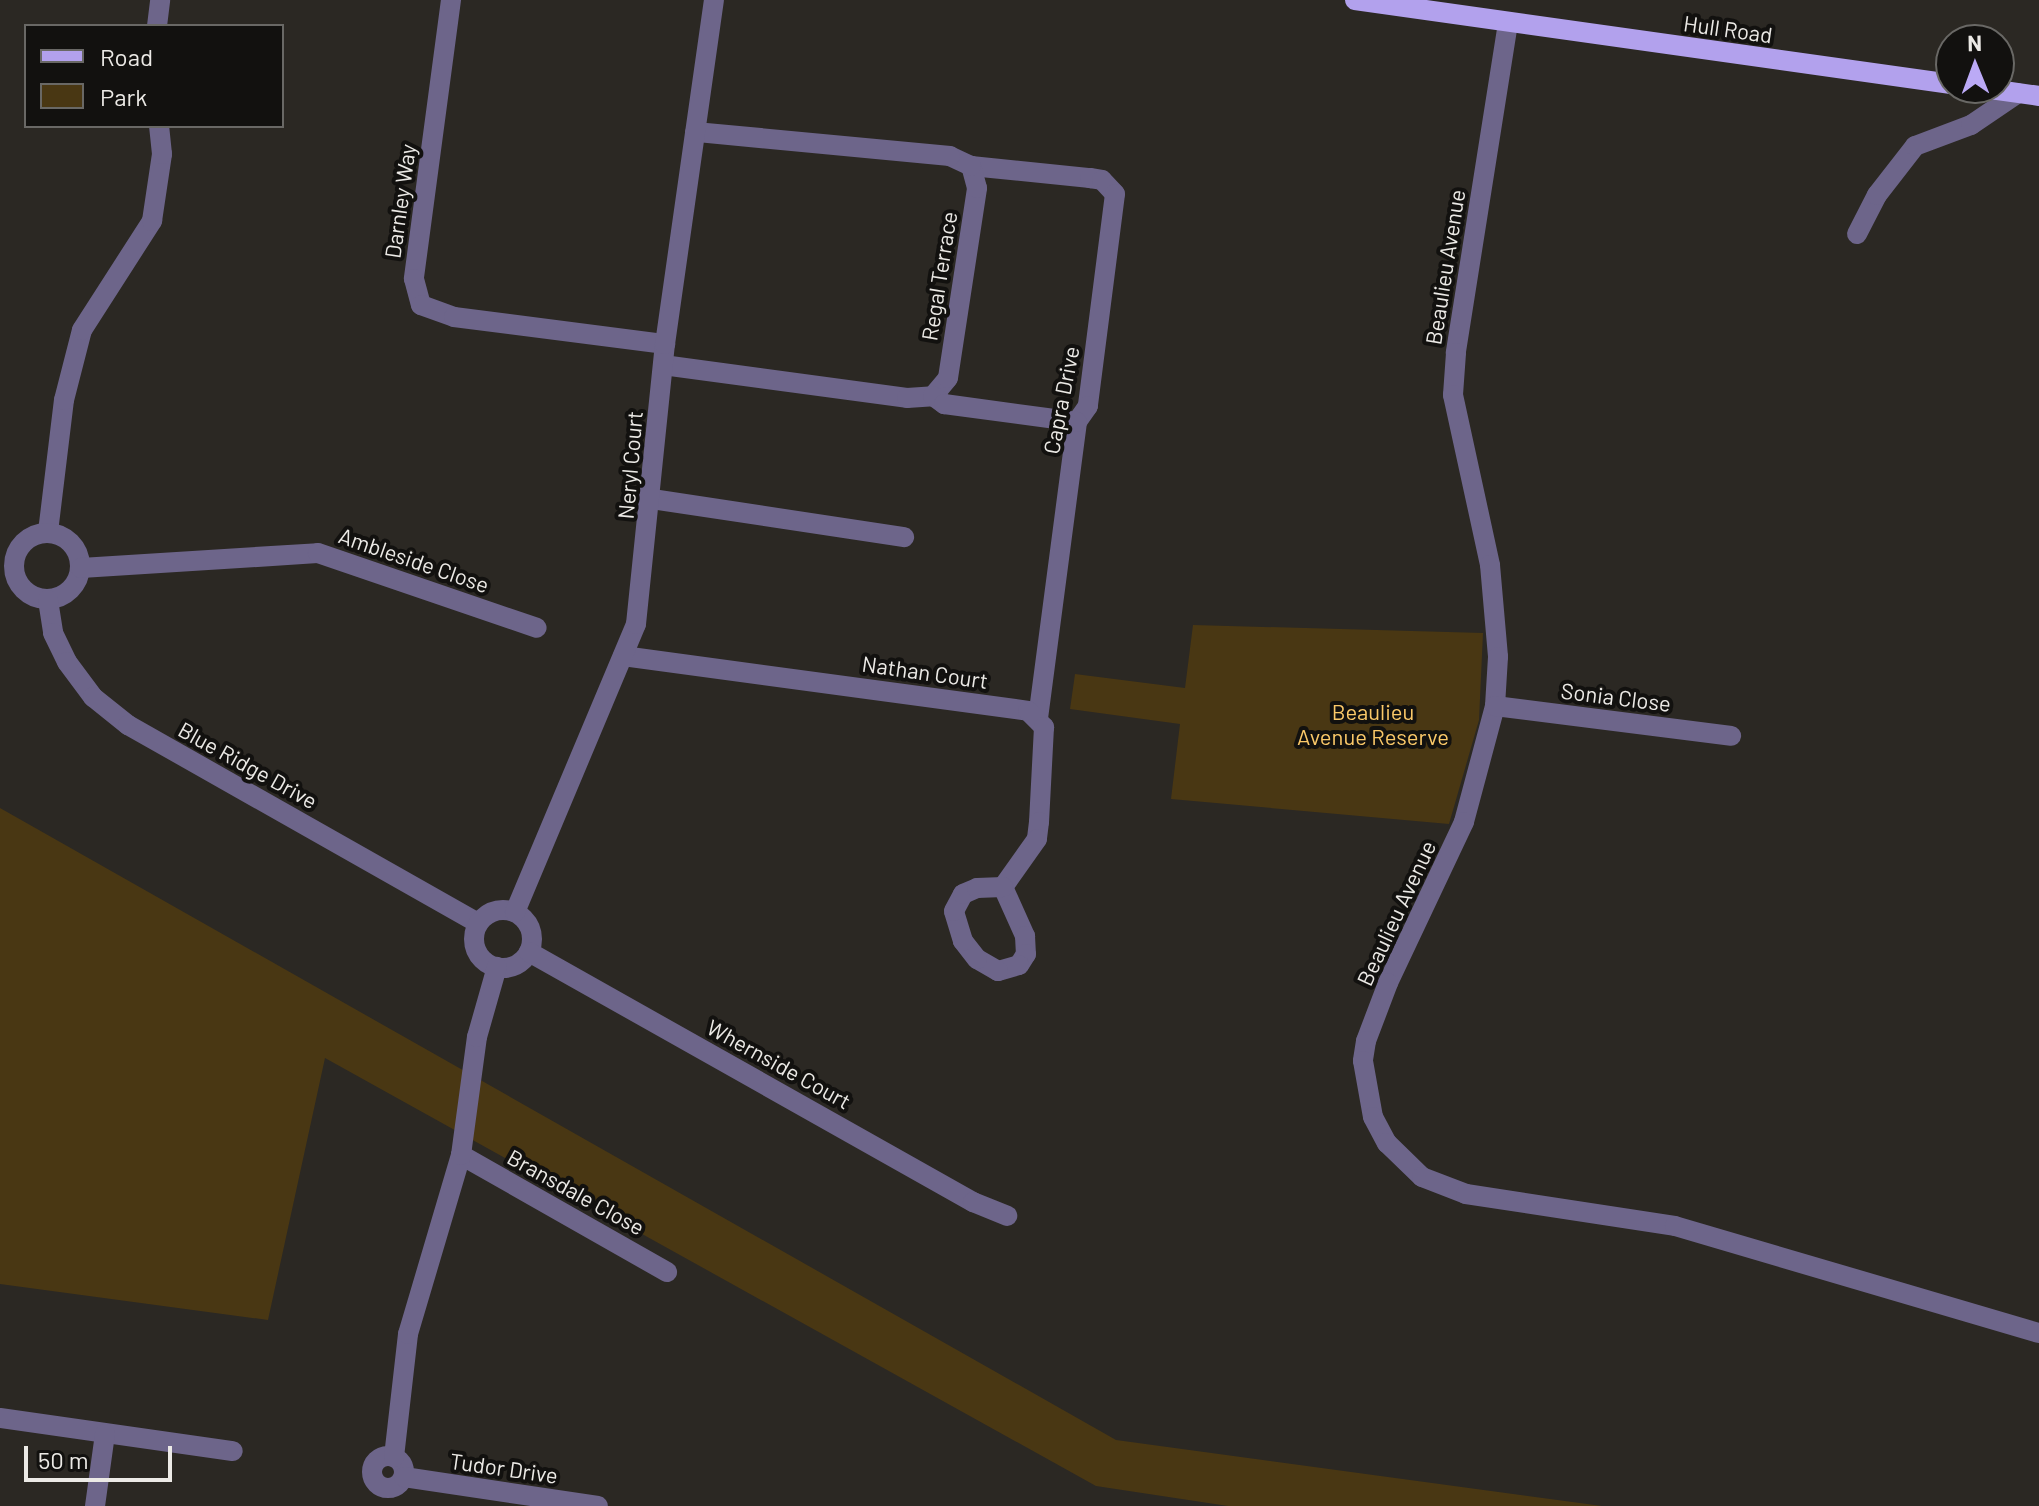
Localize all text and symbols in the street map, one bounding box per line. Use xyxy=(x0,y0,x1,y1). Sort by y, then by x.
street label: Hull Road xyxy=(1682,10,1774,48)
legend xyxy=(24,24,284,128)
north arrow xyxy=(1935,24,2015,104)
text: N xyxy=(1967,29,1982,55)
text: Road xyxy=(100,42,153,71)
text: Park xyxy=(100,82,147,111)
street label: Darnley Way xyxy=(379,142,421,260)
street label: Beaulieu Avenue xyxy=(1420,187,1470,347)
street label: Regal Terrace xyxy=(916,209,962,343)
street label: Capra Drive xyxy=(1038,344,1084,456)
street label: Neryl Court xyxy=(612,410,648,520)
street label: Ambleside Close xyxy=(335,522,493,598)
street label: Nathan Court xyxy=(860,650,990,694)
street label: Sonia Close xyxy=(1559,677,1673,717)
park label: Beaulieu Avenue Reserve xyxy=(1297,698,1449,750)
street label: Blue Ridge Drive xyxy=(174,716,322,814)
street label: Beaulieu Avenue xyxy=(1351,836,1441,990)
street label: Whernside Court xyxy=(702,1014,856,1114)
street label: Bransdale Close xyxy=(503,1143,649,1241)
scale bar xyxy=(28,1430,176,1480)
text: 50 m xyxy=(38,1445,89,1474)
street label: Tudor Drive xyxy=(448,1447,560,1489)

